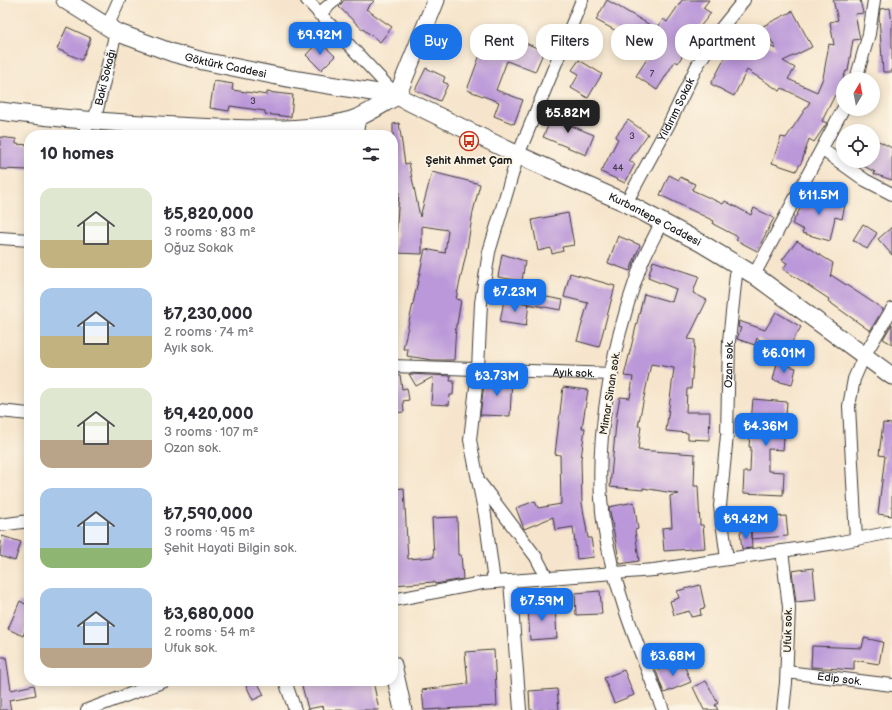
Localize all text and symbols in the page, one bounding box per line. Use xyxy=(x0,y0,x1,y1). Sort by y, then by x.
pin: ₺9.92M xyxy=(287,22,353,56)
chip: Buy xyxy=(410,24,462,60)
chip: Rent xyxy=(470,24,528,60)
chip: Filters xyxy=(536,24,603,60)
chip: New xyxy=(611,24,667,60)
chip: Apartment xyxy=(675,24,770,60)
text: ₺9.92M xyxy=(298,27,342,43)
street label: Baki Sokağı xyxy=(92,48,118,107)
street label: Göktürk Caddesi xyxy=(183,50,268,80)
house number: 7 xyxy=(650,69,655,80)
north arrow xyxy=(836,72,880,116)
map controls xyxy=(836,72,880,168)
street label: Yıldırım Sokak xyxy=(654,75,697,144)
house number: 3 xyxy=(250,96,256,107)
pin: ₺5.82M xyxy=(535,100,601,134)
text: ₺5.82M xyxy=(546,105,590,121)
button: locate xyxy=(836,124,880,168)
bus stop icon: Şehit Ahmet Çam xyxy=(458,130,480,152)
house number: 3 xyxy=(629,131,635,142)
icon: filters xyxy=(360,143,382,165)
text: 10 homes xyxy=(40,144,114,164)
place label: Şehit Ahmet Çam xyxy=(426,154,512,167)
house number: 44 xyxy=(613,163,624,174)
pin: ₺11.5M xyxy=(786,182,852,216)
text: ₺11.5M xyxy=(799,187,839,203)
street label: Kurbantepe Caddesi xyxy=(607,190,703,248)
icon: home xyxy=(72,204,120,252)
text: ₺5,820,000 xyxy=(164,204,254,224)
text: 3 rooms · 83 m² xyxy=(164,224,256,240)
text: Oğuz Sokak xyxy=(164,240,233,256)
pin: ₺7.23M xyxy=(482,279,548,313)
text: ₺7.23M xyxy=(493,284,537,300)
icon: home xyxy=(72,304,120,352)
text: ₺7,230,000 xyxy=(164,304,253,324)
text: 2 rooms · 74 m² xyxy=(164,324,254,340)
street label: Ozan sok. xyxy=(722,339,736,388)
text: Ayık sok. xyxy=(164,340,214,356)
pin: ₺6.01M xyxy=(751,340,817,374)
text: ₺6.01M xyxy=(763,345,805,361)
street label: Mimar Sinan sok. xyxy=(597,350,623,436)
pin: ₺3.73M xyxy=(464,363,530,397)
street label: Ayık sok. xyxy=(553,365,595,380)
text: ₺3.73M xyxy=(475,368,519,384)
icon: home xyxy=(72,404,120,452)
text: ₺9,420,000 xyxy=(164,404,254,424)
pin: ₺4.36M xyxy=(733,413,799,447)
text: ₺4.36M xyxy=(744,418,788,434)
text: 3 rooms · 107 m² xyxy=(164,424,259,440)
text: Ozan sok. xyxy=(164,440,221,456)
icon: home xyxy=(72,504,120,552)
text: ₺7,590,000 xyxy=(164,504,253,524)
pin: ₺9.42M xyxy=(713,506,779,540)
text: ₺9.42M xyxy=(724,511,768,527)
text: 3 rooms · 95 m² xyxy=(164,524,255,540)
text: Şehit Hayati Bilgin sok. xyxy=(164,540,297,556)
pin: ₺7.59M xyxy=(509,588,575,622)
text: ₺7.59M xyxy=(520,593,564,609)
icon: home xyxy=(72,604,120,652)
text: ₺3,680,000 xyxy=(164,604,254,624)
street label: Ufuk sok. xyxy=(781,607,795,653)
text: 2 rooms · 54 m² xyxy=(164,624,255,640)
text: Ufuk sok. xyxy=(164,640,217,656)
pin: ₺3.68M xyxy=(640,643,706,677)
text: ₺3.68M xyxy=(651,648,695,664)
street label: Edip sok. xyxy=(816,669,863,688)

